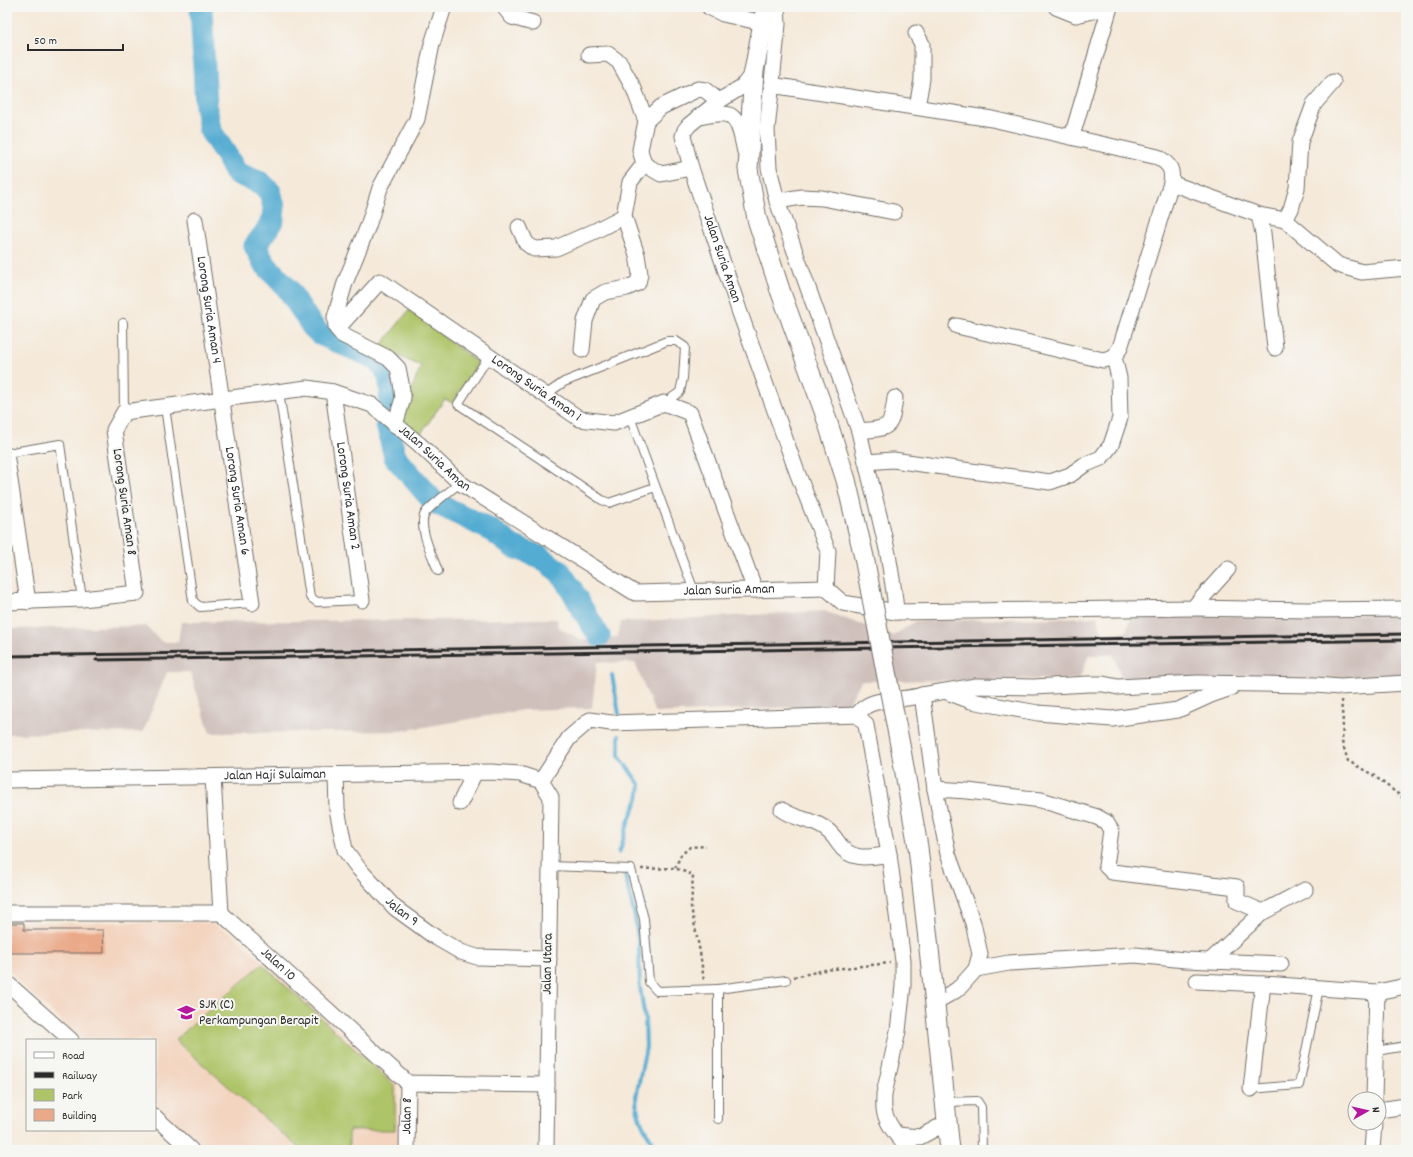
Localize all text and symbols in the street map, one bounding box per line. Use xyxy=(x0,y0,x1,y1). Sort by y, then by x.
scale bar xyxy=(28,26,123,52)
text: 50 m xyxy=(34,33,57,50)
street label: Jalan Suria Aman xyxy=(698,212,746,305)
street label: Lorong Suria Aman 4 xyxy=(191,255,226,365)
street label: Lorong Suria Aman 1 xyxy=(487,350,585,427)
street label: Jalan Suria Aman xyxy=(394,421,474,497)
street label: Lorong Suria Aman 2 xyxy=(330,441,365,551)
street label: Lorong Suria Aman 6 xyxy=(219,445,255,557)
street label: Lorong Suria Aman 8 xyxy=(107,447,141,557)
street label: Jalan Suria Aman xyxy=(683,579,775,602)
street label: Jalan Haji Sulaiman xyxy=(224,765,326,786)
street label: Jalan 9 xyxy=(380,893,422,932)
street label: Jalan Utara xyxy=(537,933,559,995)
street label: Jalan 10 xyxy=(256,943,300,986)
place label: SJK (C) Perkampungan Berapit xyxy=(199,995,319,1031)
school or university icon: SJK (C) Perkampungan Berapit xyxy=(176,1003,196,1023)
legend xyxy=(26,1039,156,1131)
text: Road xyxy=(62,1048,84,1065)
text: Railway xyxy=(62,1068,98,1085)
text: Park xyxy=(62,1088,83,1105)
north arrow xyxy=(1347,1091,1387,1131)
street label: Jalan 8 xyxy=(397,1097,418,1135)
text: N xyxy=(1367,1106,1383,1114)
text: Building xyxy=(62,1108,97,1125)

